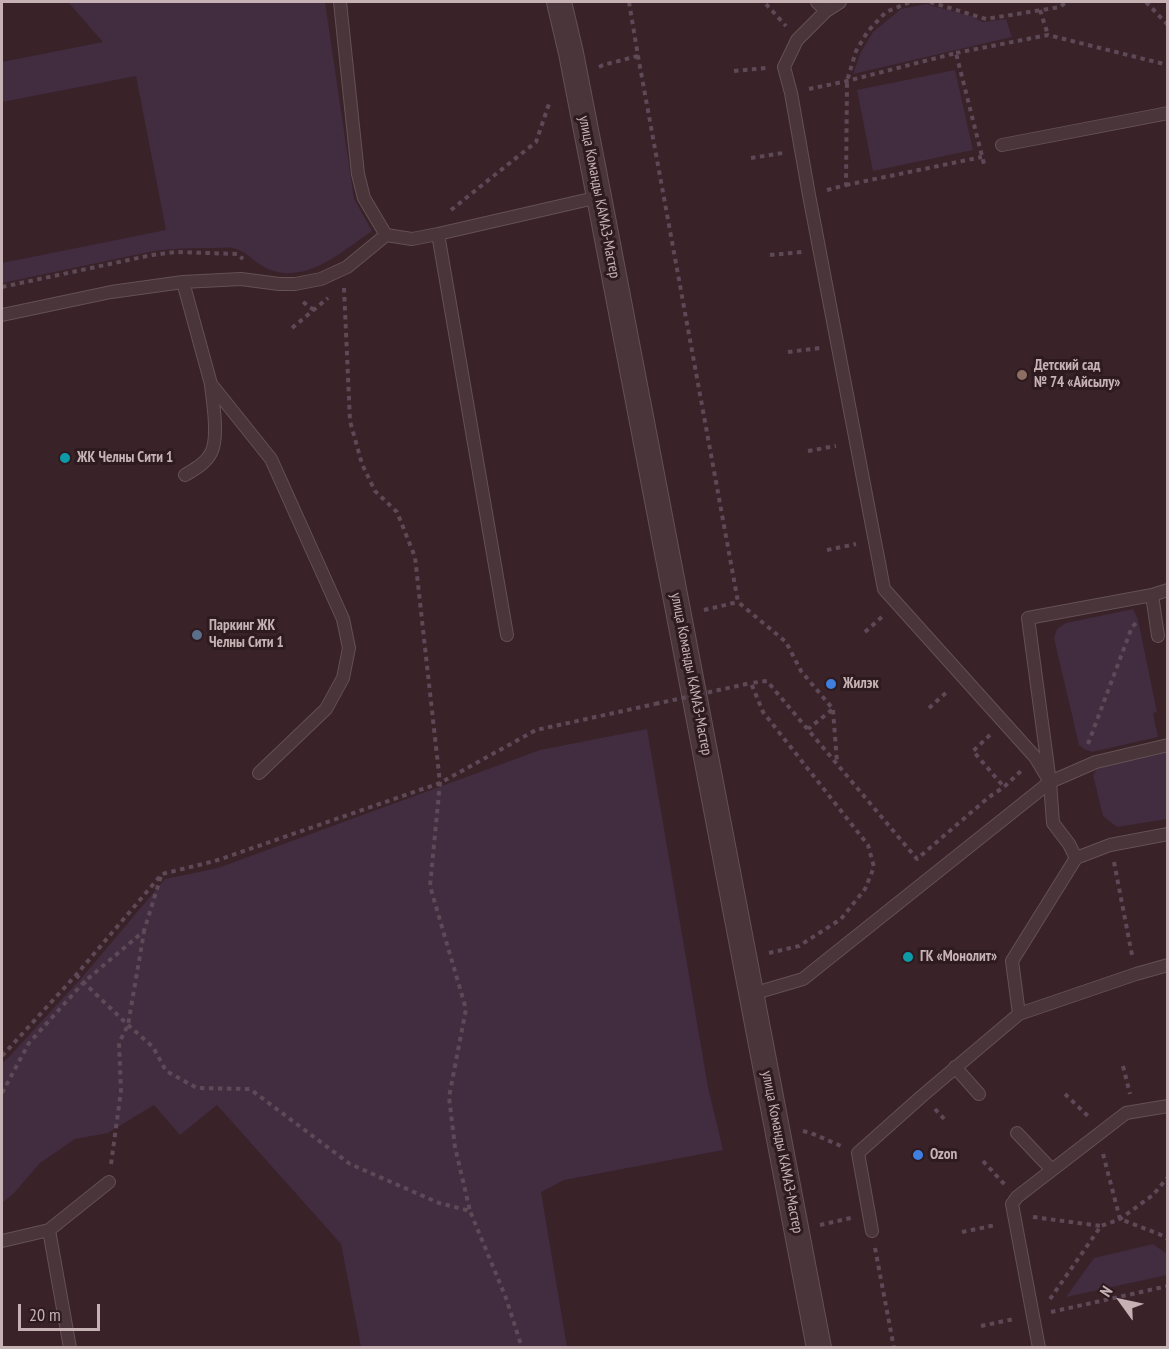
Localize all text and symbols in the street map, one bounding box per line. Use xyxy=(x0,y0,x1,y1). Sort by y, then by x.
street label: улица Команды КАМАЗ-Мастер xyxy=(574,114,624,280)
place label: Детский сад № 74 «Айсылу» xyxy=(1034,357,1120,392)
marker: Детский сад № 74 «Айсылу» xyxy=(1015,368,1029,382)
place label: ЖК Челны Сити 1 xyxy=(77,449,173,467)
marker: ЖК Челны Сити 1 xyxy=(58,451,72,465)
street label: улица Команды КАМАЗ-Мастер xyxy=(666,591,716,757)
place label: Паркинг ЖК Челны Сити 1 xyxy=(209,617,284,652)
marker: Паркинг ЖК Челны Сити 1 xyxy=(190,628,204,642)
place label: Жилэк xyxy=(843,675,879,693)
marker: Жилэк xyxy=(824,677,838,691)
place label: ГК «Монолит» xyxy=(920,948,997,966)
marker: ГК «Монолит» xyxy=(901,950,915,964)
street label: улица Команды КАМАЗ-Мастер xyxy=(757,1069,807,1235)
place label: Ozon xyxy=(930,1146,957,1164)
marker: Ozon xyxy=(911,1148,925,1162)
north arrow xyxy=(1091,1271,1151,1331)
text: N xyxy=(1095,1282,1117,1300)
scale bar xyxy=(21,1292,104,1330)
text: 20 m xyxy=(29,1303,61,1326)

